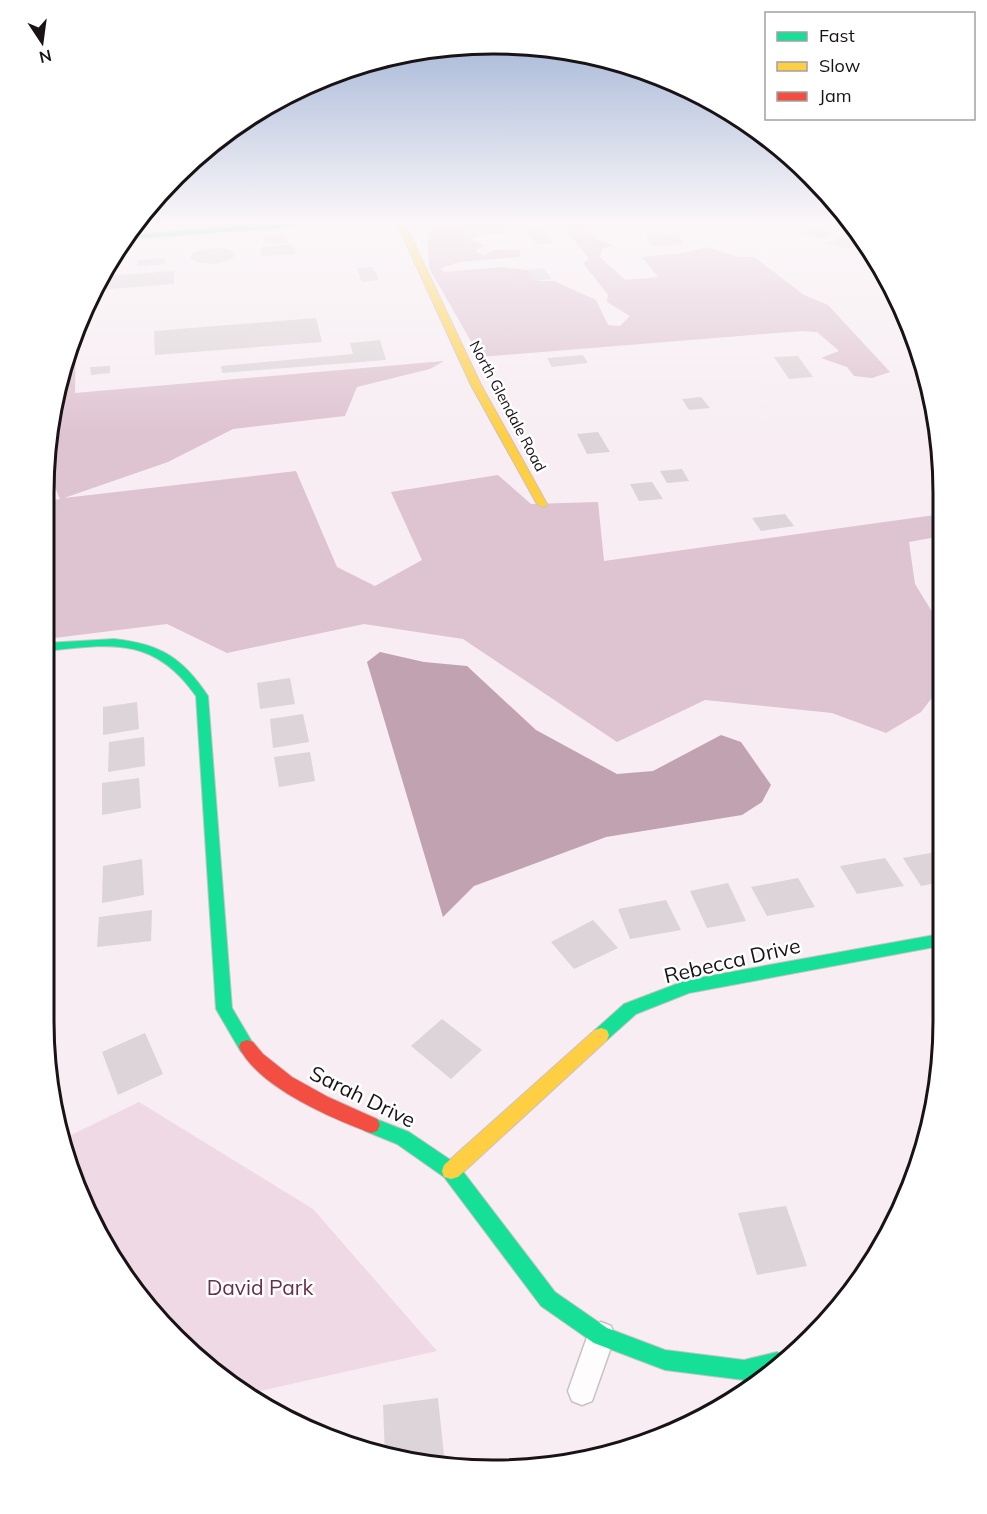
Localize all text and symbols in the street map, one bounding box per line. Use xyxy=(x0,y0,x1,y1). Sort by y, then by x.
north arrow xyxy=(12,12,72,72)
legend xyxy=(765,12,975,120)
text: Fast xyxy=(819,24,855,47)
text: N xyxy=(37,46,54,68)
text: Slow xyxy=(819,54,861,77)
text: Jam xyxy=(819,84,852,107)
street label: North Glendale Road xyxy=(465,337,551,475)
street label: Rebecca Drive xyxy=(661,932,803,988)
street label: Sarah Drive xyxy=(306,1059,420,1133)
park label: David Park xyxy=(207,1274,313,1300)

